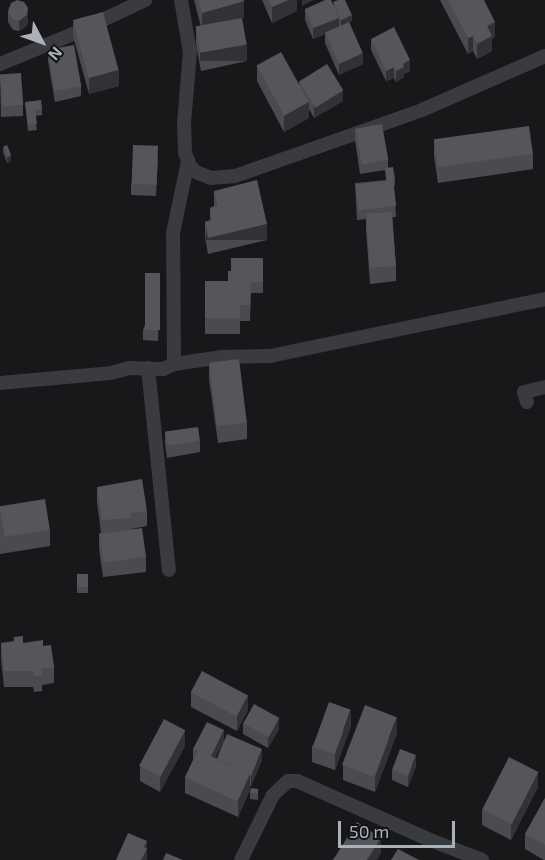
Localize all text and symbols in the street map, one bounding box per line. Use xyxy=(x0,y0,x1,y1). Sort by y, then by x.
north arrow xyxy=(12,12,72,72)
text: N xyxy=(45,44,67,65)
scale bar xyxy=(341,809,458,847)
text: 50 m xyxy=(349,820,389,842)

